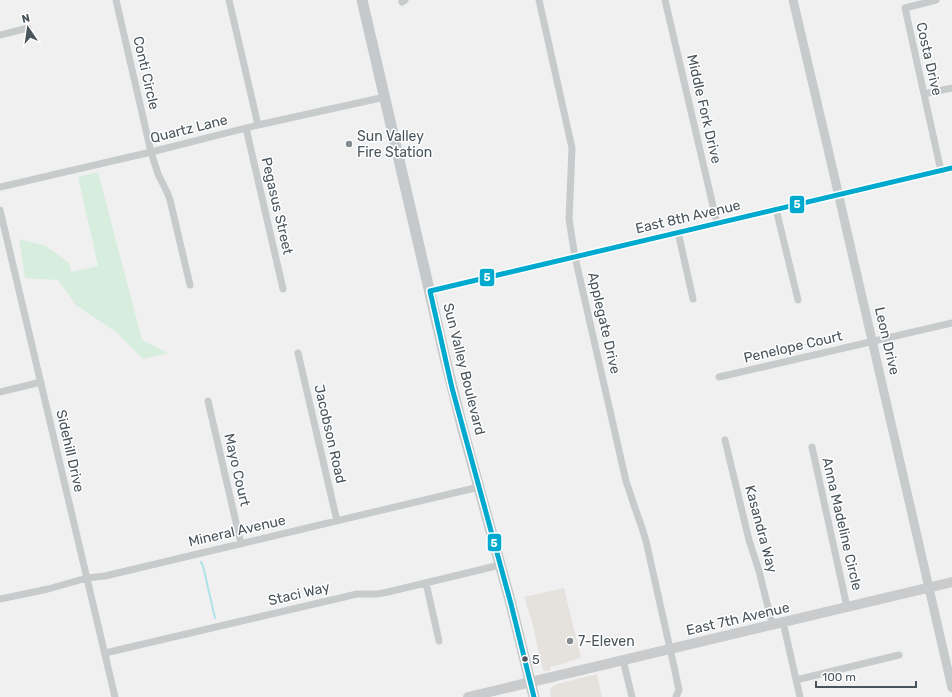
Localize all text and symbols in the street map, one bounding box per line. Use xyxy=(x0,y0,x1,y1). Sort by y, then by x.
north arrow xyxy=(8,8,48,48)
text: N xyxy=(21,12,31,26)
street label: Costa Drive xyxy=(912,21,946,98)
street label: Conti Circle xyxy=(129,35,163,112)
street label: Middle Fork Drive xyxy=(683,53,725,165)
street label: Quartz Lane xyxy=(149,111,229,147)
place label: Sun Valley Fire Station xyxy=(357,128,432,161)
marker: Sun Valley Fire Station xyxy=(344,139,354,149)
street label: Pegasus Street xyxy=(258,156,297,257)
line badge: 5 xyxy=(789,195,805,214)
street label: East 8th Avenue xyxy=(634,197,742,237)
text: 5 xyxy=(793,198,801,211)
line badge: 5 xyxy=(479,268,495,287)
text: 5 xyxy=(483,271,491,284)
street label: Applegate Drive xyxy=(584,271,624,376)
street label: Sun Valley Boulevard xyxy=(439,301,489,437)
street label: Leon Drive xyxy=(871,305,903,377)
street label: Penelope Court xyxy=(742,327,844,367)
street label: Jacobson Road xyxy=(310,383,350,485)
street label: Sidehill Drive xyxy=(52,408,88,494)
street label: Mayo Court xyxy=(220,432,254,509)
street label: Anna Madeline Circle xyxy=(818,456,866,592)
street label: Kasandra Way xyxy=(741,483,781,575)
street label: Mineral Avenue xyxy=(187,512,287,550)
line badge: 5 xyxy=(487,533,502,552)
text: 5 xyxy=(490,537,498,550)
street label: Staci Way xyxy=(267,579,332,609)
street label: East 7th Avenue xyxy=(685,599,791,639)
place label: 7-Eleven xyxy=(578,633,635,650)
marker: 7-Eleven xyxy=(565,636,575,646)
place label: 5 xyxy=(532,652,540,667)
marker: 5 xyxy=(520,654,530,664)
scale bar xyxy=(816,663,916,689)
text: 100 m xyxy=(822,670,856,684)

